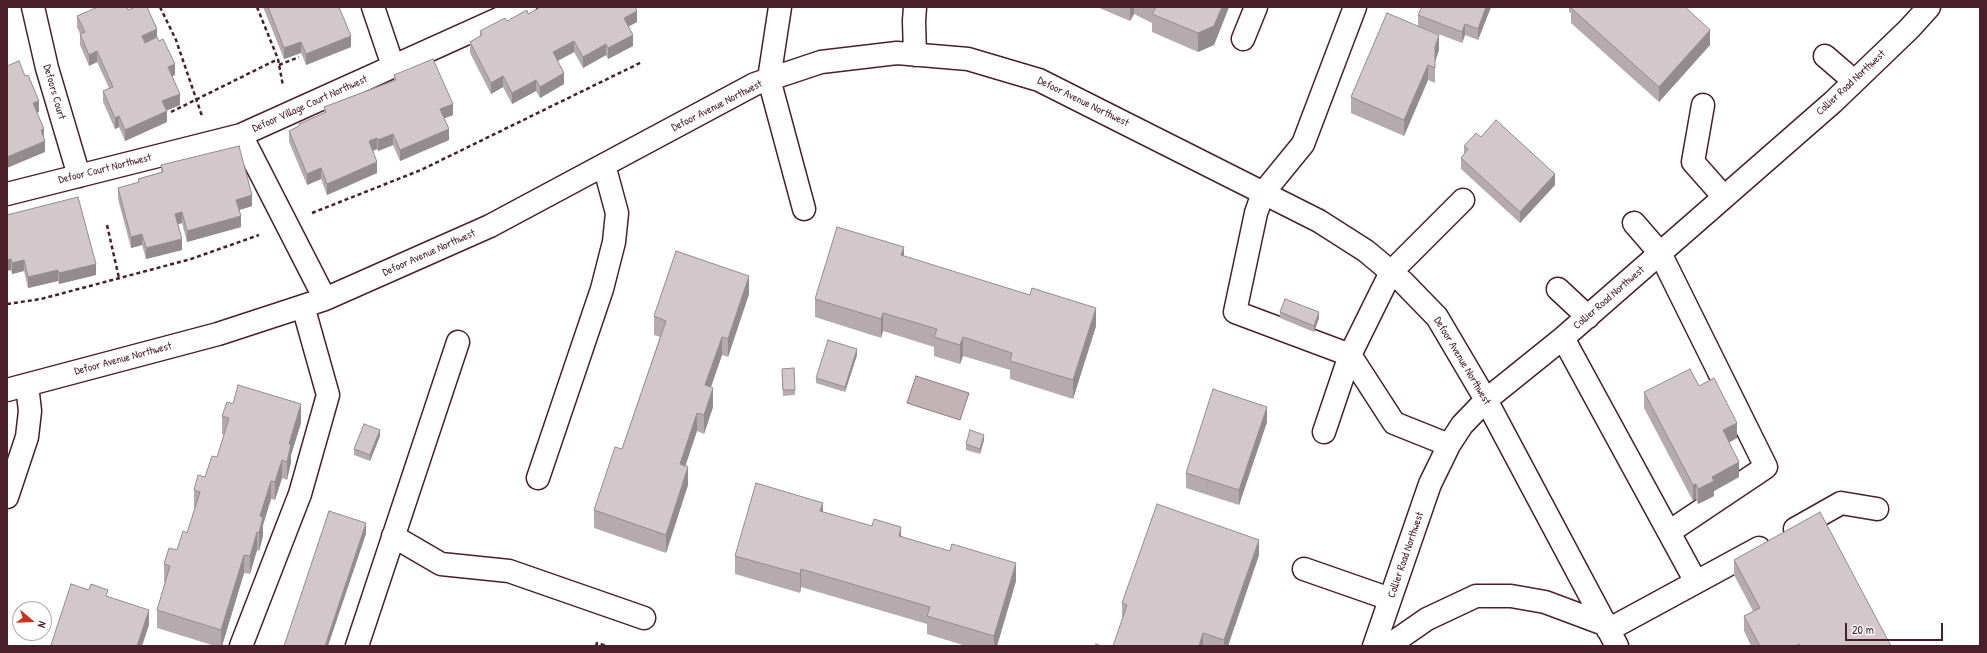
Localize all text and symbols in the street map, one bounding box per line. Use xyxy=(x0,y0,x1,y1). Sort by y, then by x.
street label: Collier Road Northwest xyxy=(1814,48,1888,118)
street label: Defoors Court xyxy=(40,63,68,121)
street label: Defoor Village Court Northwest xyxy=(250,73,370,135)
street label: Defoor Avenue Northwest xyxy=(1035,74,1131,130)
street label: Defoor Avenue Northwest xyxy=(669,77,765,135)
street label: Defoor Court Northwest xyxy=(57,151,153,187)
street label: Defoor Avenue Northwest xyxy=(381,227,477,279)
street label: Collier Road Northwest xyxy=(1571,264,1647,332)
street label: Defoor Avenue Northwest xyxy=(1431,315,1493,407)
street label: Defoor Avenue Northwest xyxy=(73,340,173,378)
street label: Collier Road Northwest xyxy=(1385,510,1427,600)
north arrow xyxy=(12,601,52,641)
scale bar xyxy=(1847,615,1945,641)
text: N xyxy=(35,620,50,630)
text: 20 m xyxy=(1852,621,1874,638)

